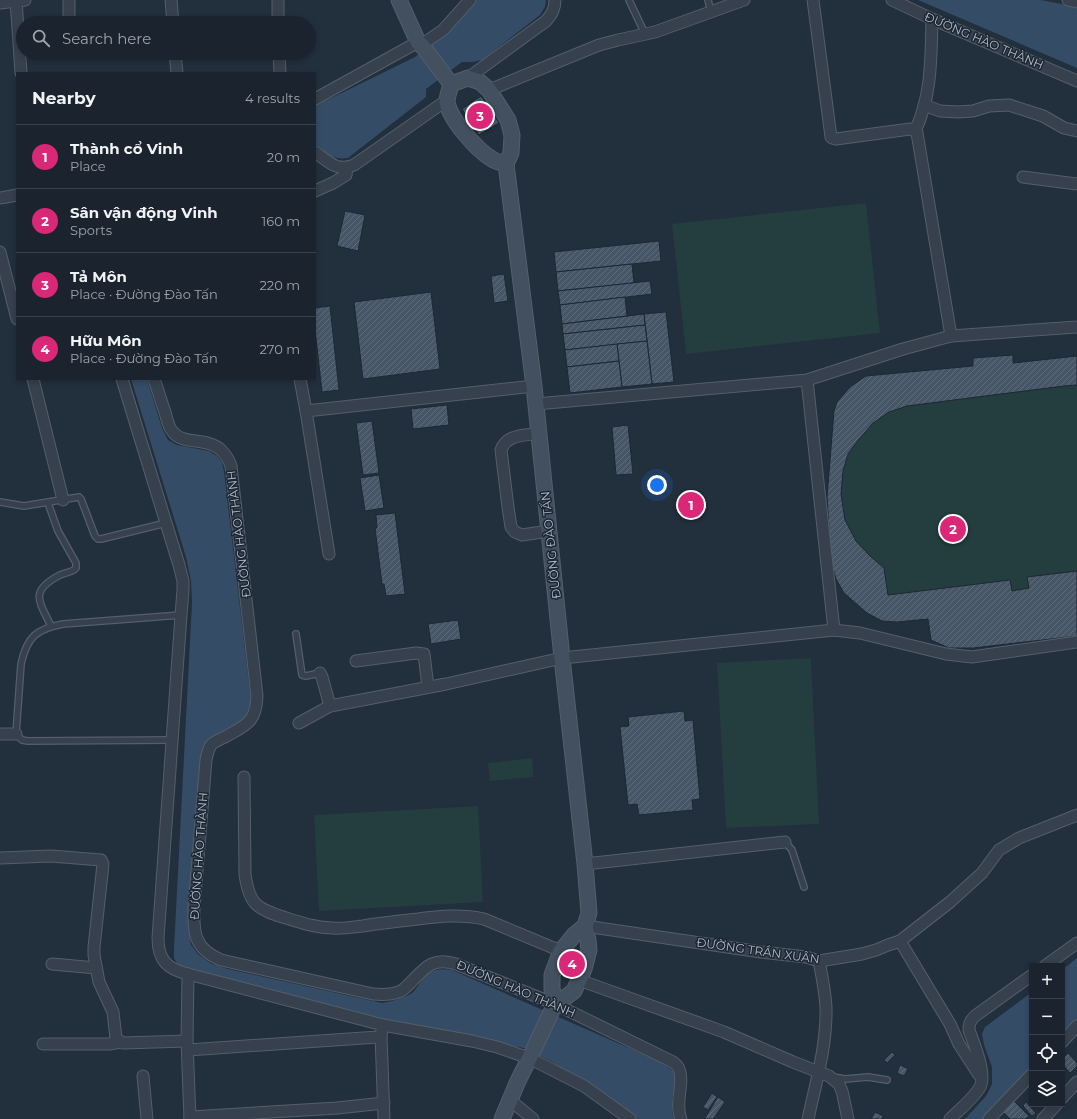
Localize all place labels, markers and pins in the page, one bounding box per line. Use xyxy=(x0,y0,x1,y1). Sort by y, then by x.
pin: 3 xyxy=(467,101,493,131)
pin: 1 xyxy=(678,490,704,520)
pin: 2 xyxy=(940,514,966,544)
pin: 4 xyxy=(559,949,585,979)

